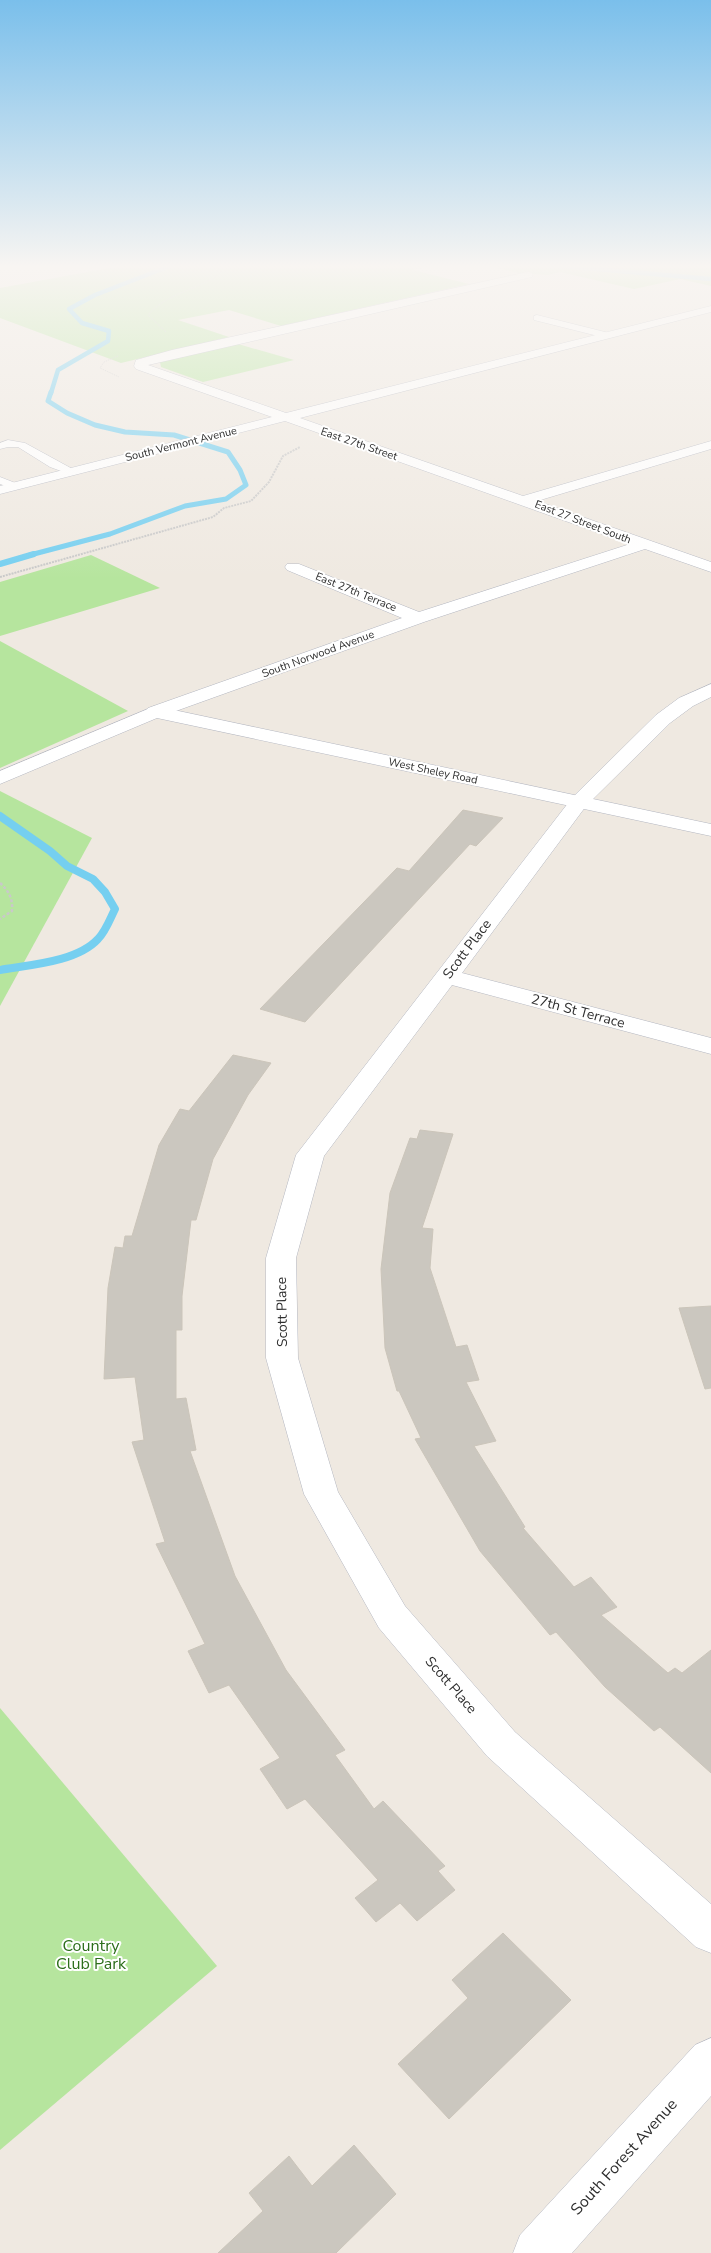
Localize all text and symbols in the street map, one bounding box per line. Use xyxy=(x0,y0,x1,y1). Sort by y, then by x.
street label: South Vermont Avenue xyxy=(124,423,239,465)
street label: East 27th Street xyxy=(319,424,399,464)
street label: East 27 Street South xyxy=(533,497,633,547)
street label: East 27th Terrace xyxy=(313,569,399,615)
street label: South Norwood Avenue xyxy=(260,627,376,681)
street label: West Sheley Road xyxy=(387,754,479,788)
street label: Scott Place xyxy=(438,915,496,983)
street label: 27th St Terrace xyxy=(529,989,627,1033)
street label: Scott Place xyxy=(272,1277,292,1347)
street label: Scott Place xyxy=(421,1652,481,1718)
park label: Country Club Park xyxy=(56,1935,127,1975)
street label: South Forest Avenue xyxy=(566,2094,682,2220)

